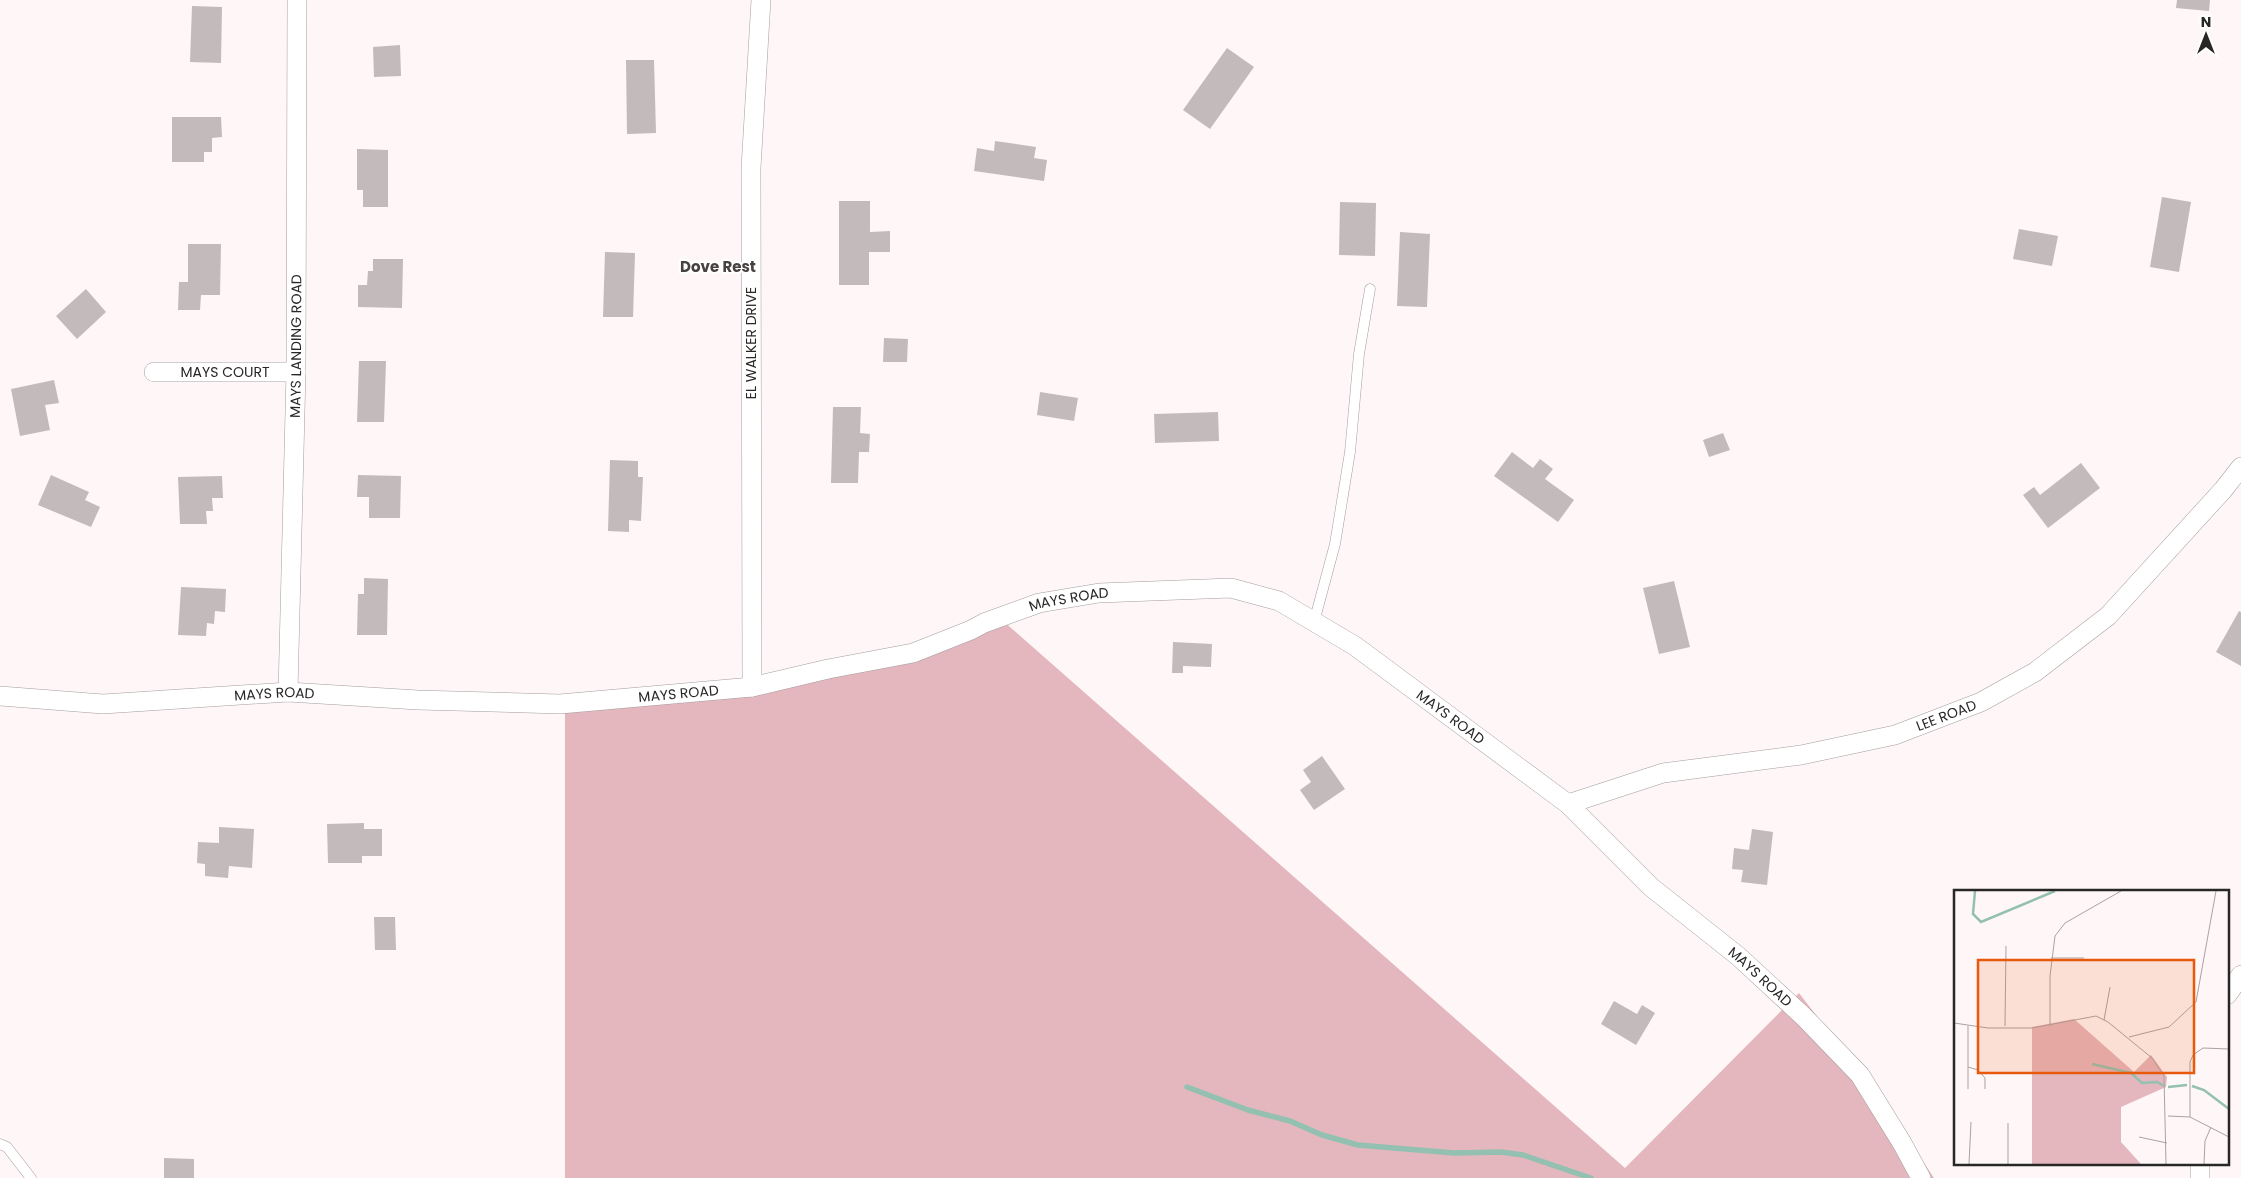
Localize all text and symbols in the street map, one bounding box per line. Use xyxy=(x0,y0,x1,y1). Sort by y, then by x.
north arrow xyxy=(2181,10,2231,60)
text: N xyxy=(2201,12,2211,32)
district label: Dove Rest xyxy=(680,256,756,277)
street label: MAYS LANDING ROAD xyxy=(285,274,306,418)
street label: EL WALKER DRIVE xyxy=(741,287,761,399)
street label: MAYS COURT xyxy=(180,362,270,382)
street label: MAYS ROAD xyxy=(1026,583,1109,616)
street label: MAYS ROAD xyxy=(638,680,720,707)
street label: MAYS ROAD xyxy=(234,682,315,705)
street label: MAYS ROAD xyxy=(1412,685,1489,749)
street label: LEE ROAD xyxy=(1913,695,1979,736)
inset map xyxy=(1954,890,2228,1166)
street label: MAYS ROAD xyxy=(1724,942,1797,1011)

